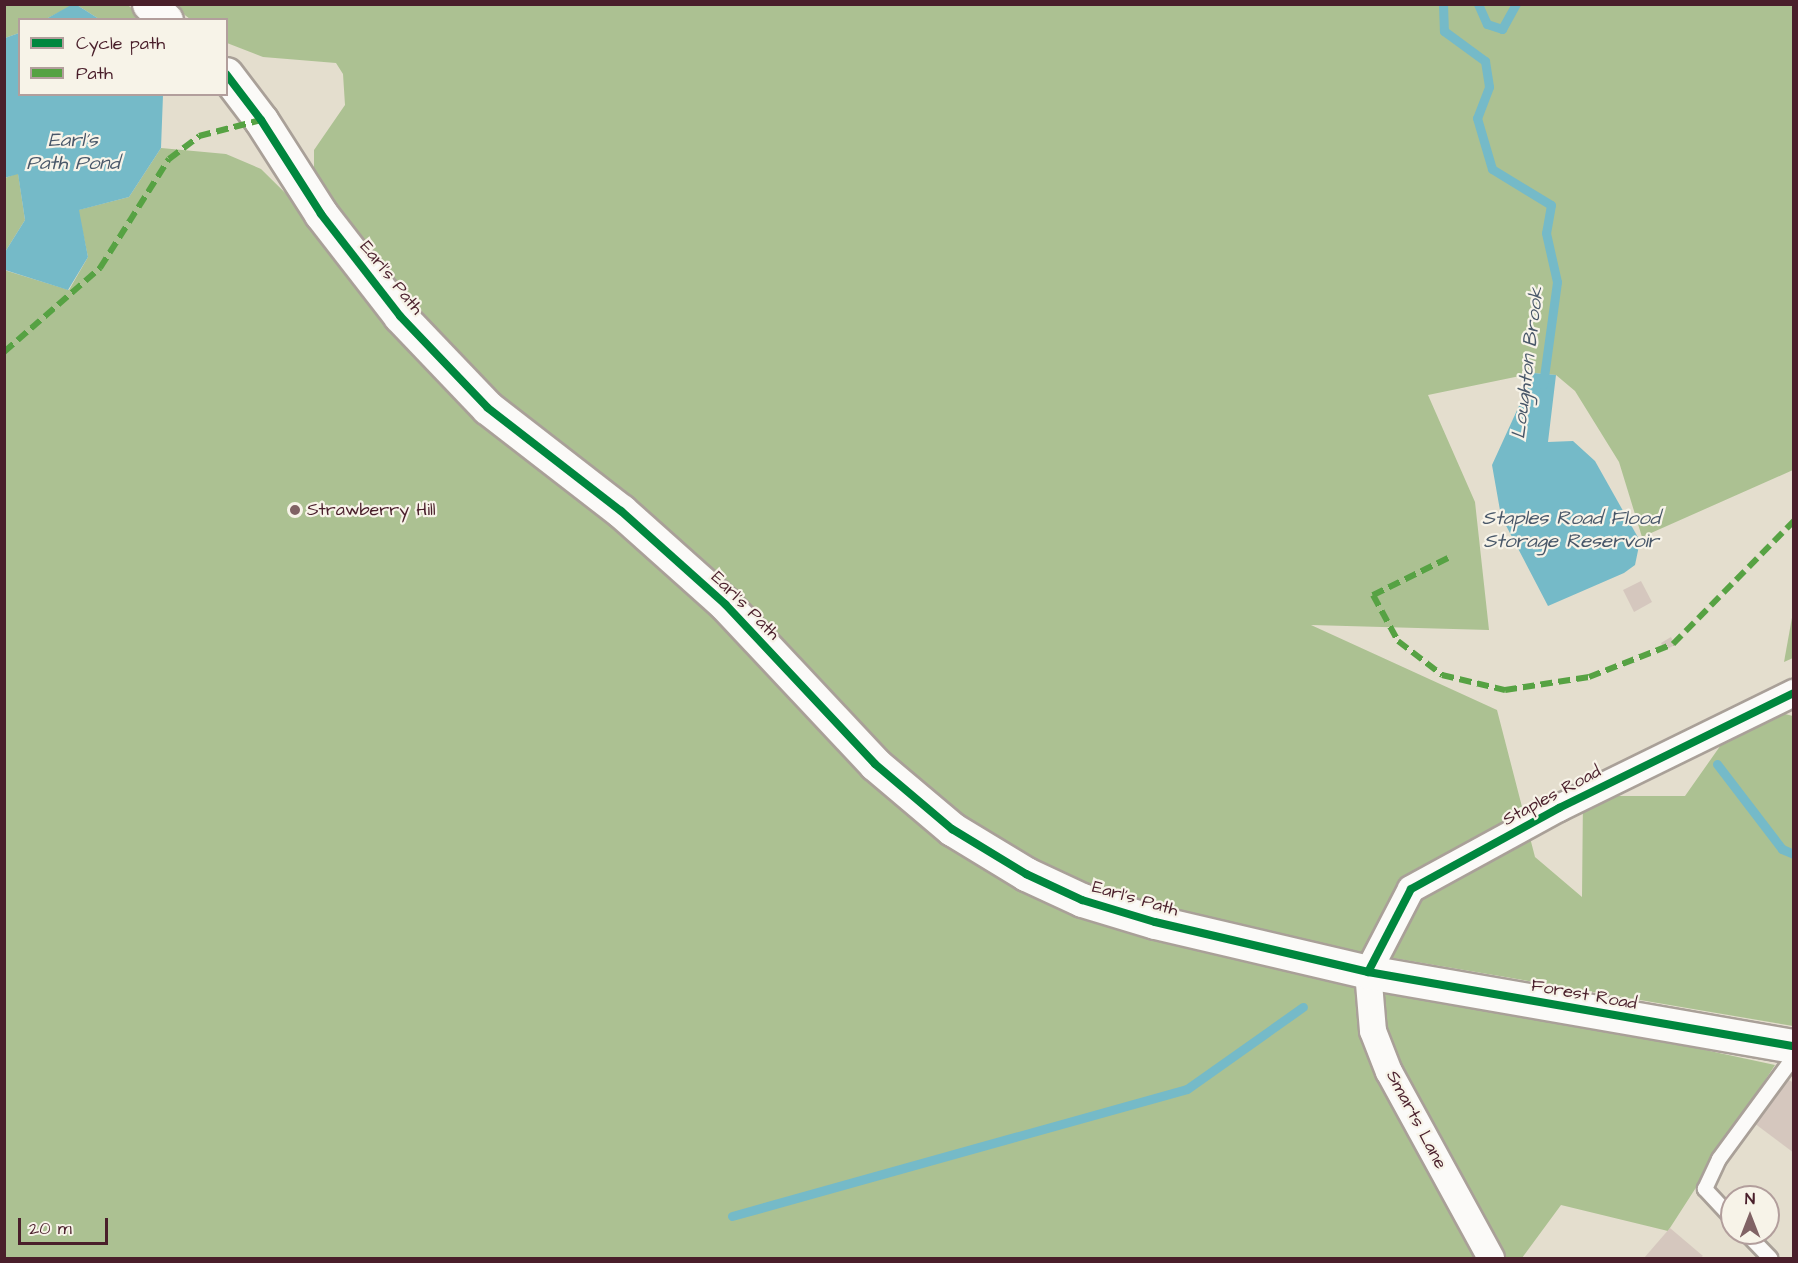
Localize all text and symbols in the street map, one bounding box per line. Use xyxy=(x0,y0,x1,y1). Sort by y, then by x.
legend xyxy=(18,18,228,96)
text: Cycle path xyxy=(76,31,165,56)
text: Path xyxy=(76,61,113,86)
water label: Earl's Path Pond xyxy=(26,129,120,176)
street label: Earl's Path xyxy=(355,237,427,319)
water label: Loughton Brook xyxy=(1507,286,1549,440)
place label: Strawberry Hill xyxy=(307,499,436,521)
marker: Strawberry Hill xyxy=(288,503,302,517)
water label: Staples Road Flood Storage Reservoir xyxy=(1482,507,1660,554)
street label: Earl's Path xyxy=(706,567,784,645)
street label: Staples Road xyxy=(1499,761,1605,831)
street label: Earl's Path xyxy=(1089,876,1181,922)
street label: Forest Road xyxy=(1529,975,1639,1015)
street label: Smarts Lane xyxy=(1381,1067,1451,1173)
north arrow xyxy=(1720,1185,1780,1245)
text: N xyxy=(1745,1188,1755,1210)
scale bar xyxy=(21,1206,111,1244)
text: 20 m xyxy=(29,1216,72,1241)

